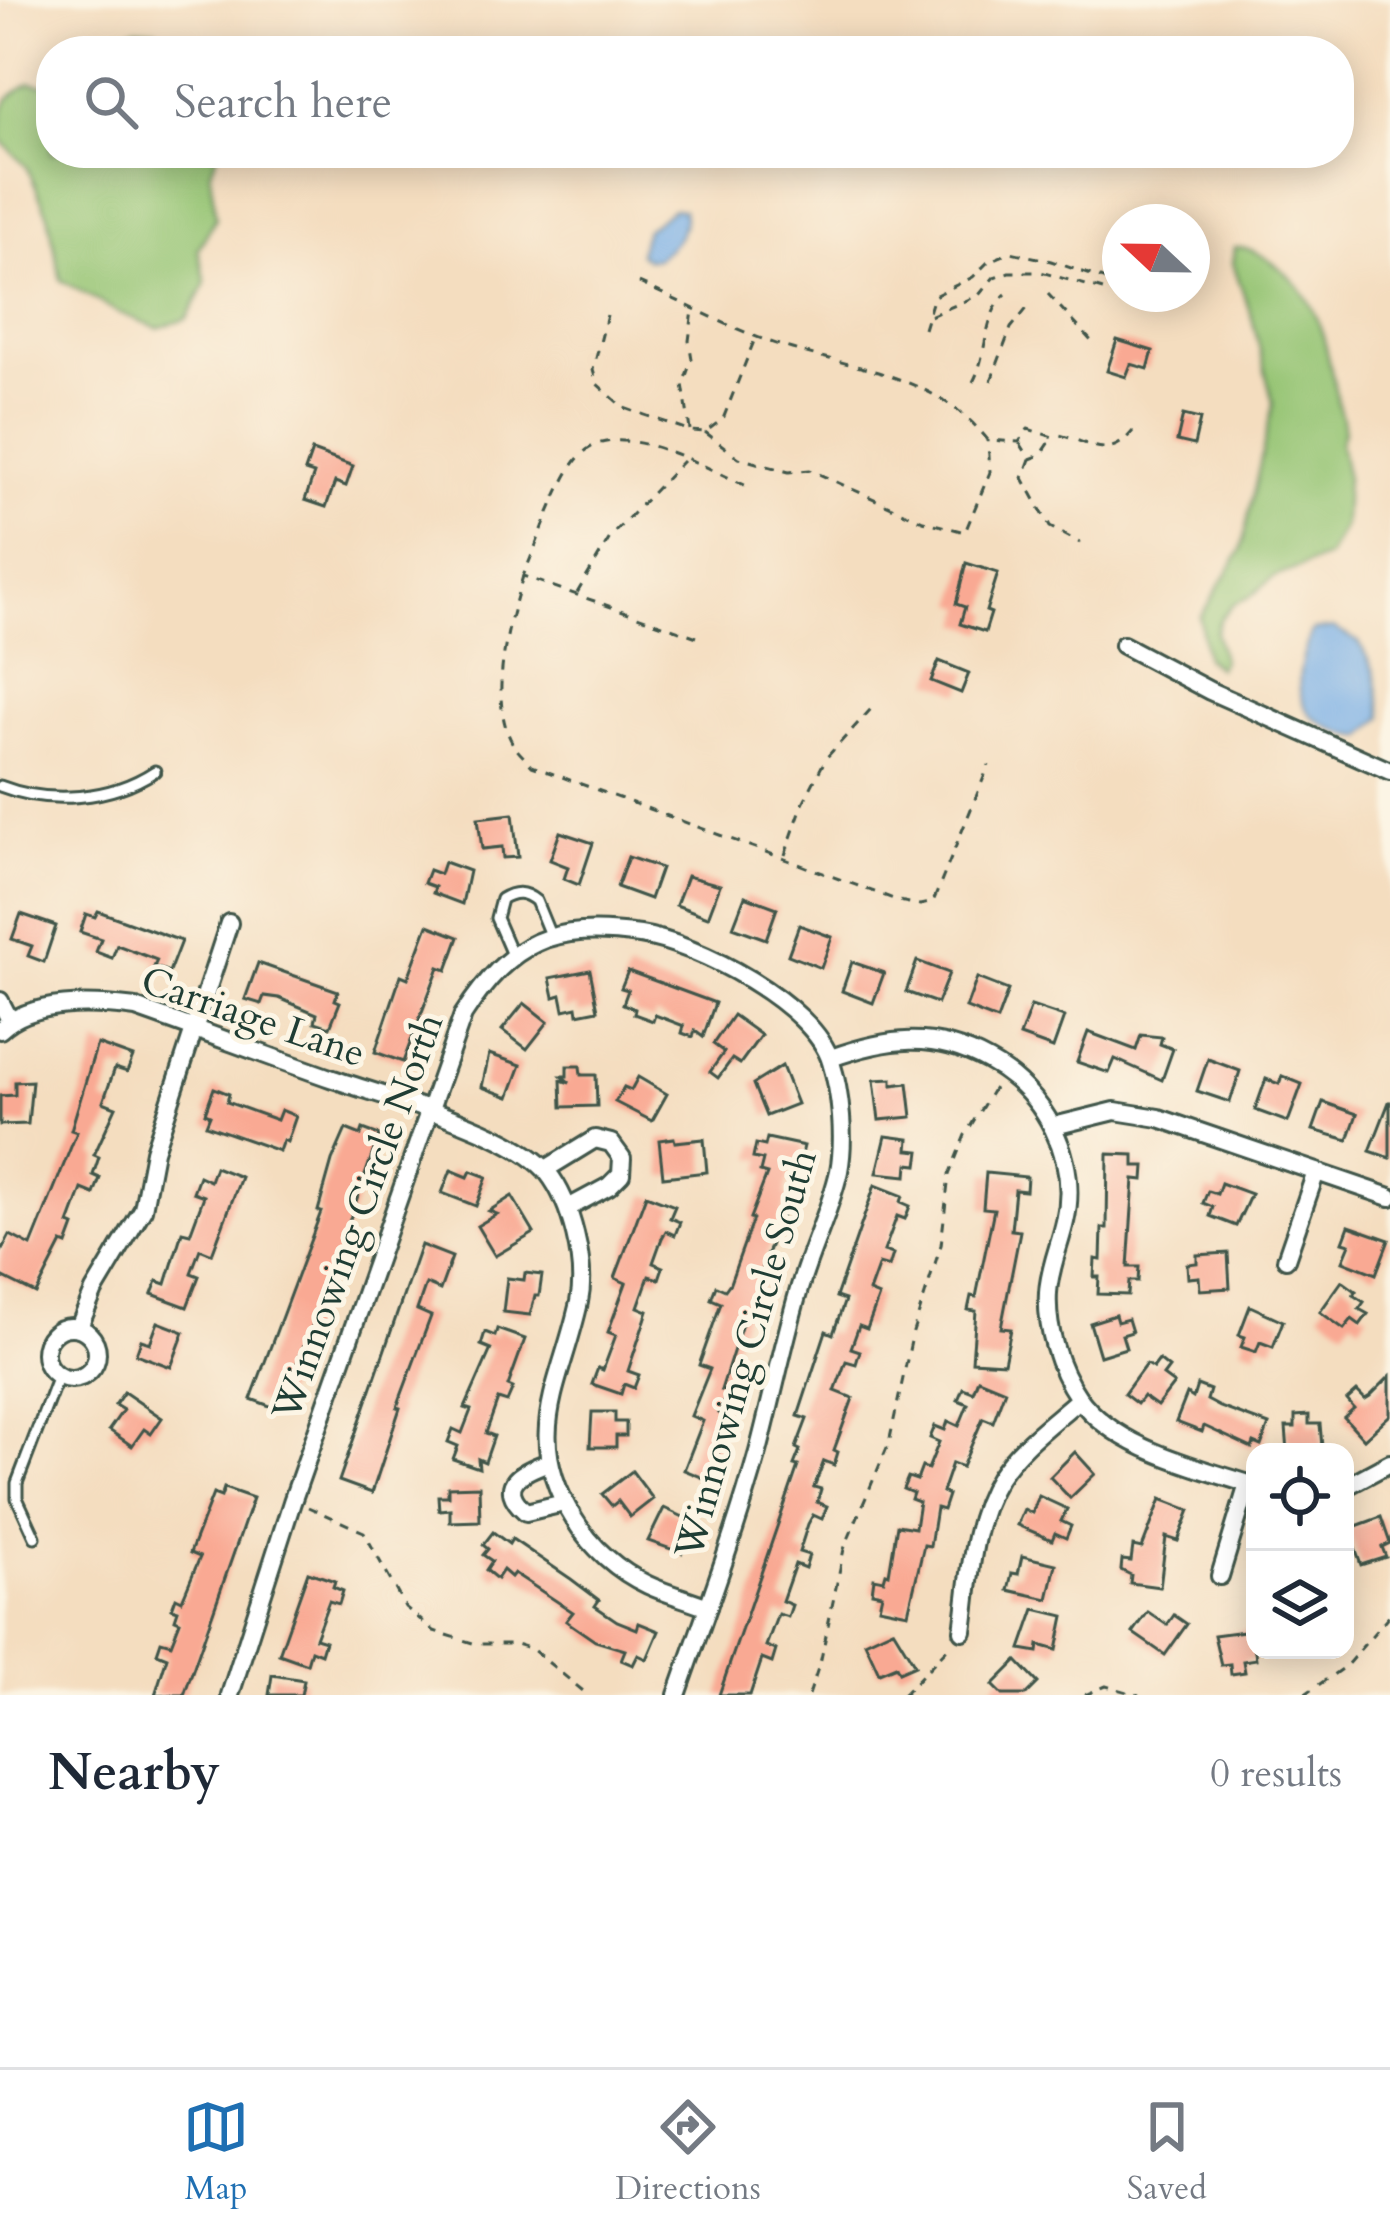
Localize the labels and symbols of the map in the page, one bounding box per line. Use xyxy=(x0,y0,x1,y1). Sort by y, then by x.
north arrow xyxy=(1102,204,1210,312)
street label: Carriage Lane xyxy=(134,954,372,1080)
street label: Winnowing Circle North xyxy=(259,1006,456,1429)
street label: Winnowing Circle South xyxy=(662,1143,830,1566)

